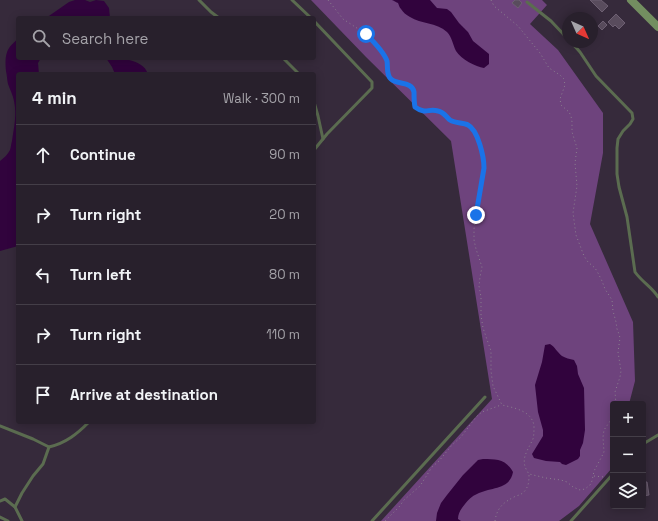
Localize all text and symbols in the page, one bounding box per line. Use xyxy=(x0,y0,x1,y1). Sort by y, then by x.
north arrow xyxy=(562,12,598,48)
search box xyxy=(16,16,316,60)
route start xyxy=(357,25,375,43)
icon: search xyxy=(30,27,52,49)
text: Search here xyxy=(62,29,148,48)
text: 4 min xyxy=(32,87,77,109)
text: Walk · 300 m xyxy=(223,90,300,107)
icon: ahead xyxy=(32,144,54,166)
text: Continue xyxy=(70,145,136,164)
text: 90 m xyxy=(269,146,300,163)
icon: right xyxy=(32,204,54,226)
text: Turn right xyxy=(70,205,141,224)
text: 20 m xyxy=(269,206,300,223)
route end xyxy=(467,206,485,224)
icon: left xyxy=(32,264,54,286)
text: Turn left xyxy=(70,265,132,284)
text: 80 m xyxy=(269,266,300,283)
icon: right xyxy=(32,324,54,346)
text: Turn right xyxy=(70,325,141,344)
text: 110 m xyxy=(266,326,300,343)
icon: arrive xyxy=(32,384,54,406)
text: Arrive at destination xyxy=(70,385,218,404)
map controls xyxy=(610,401,646,509)
button: + xyxy=(610,401,646,437)
button: − xyxy=(610,437,646,473)
button: layers xyxy=(610,473,646,509)

